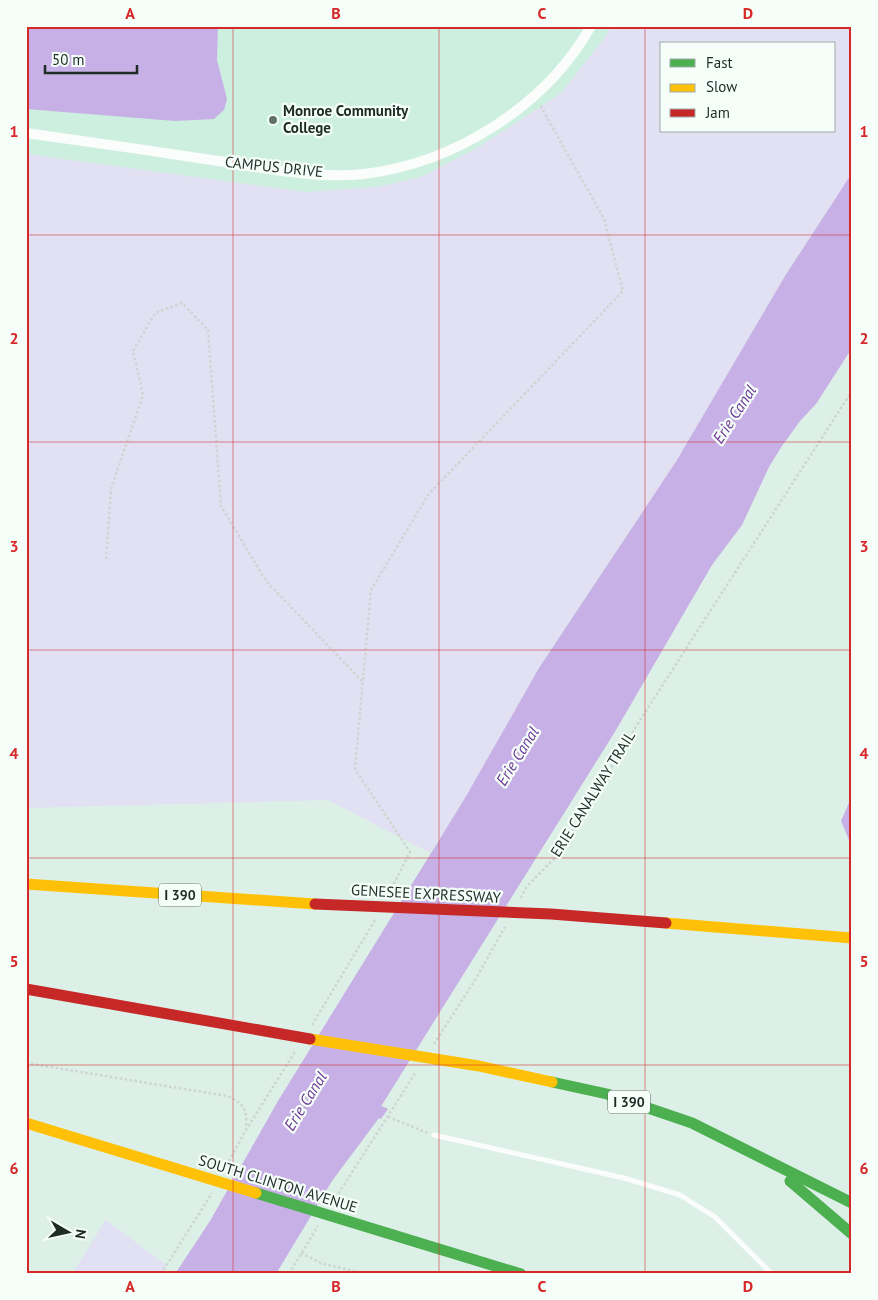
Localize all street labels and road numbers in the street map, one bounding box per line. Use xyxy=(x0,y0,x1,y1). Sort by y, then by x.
street label: CAMPUS DRIVE xyxy=(224,152,324,181)
street label: ERIE CANALWAY TRAIL xyxy=(546,727,639,860)
street label: GENESEE EXPRESSWAY xyxy=(351,880,502,907)
road number: I 390 xyxy=(159,884,201,906)
road number: I 390 xyxy=(608,1090,650,1114)
street label: SOUTH CLINTON AVENUE xyxy=(196,1150,360,1217)

